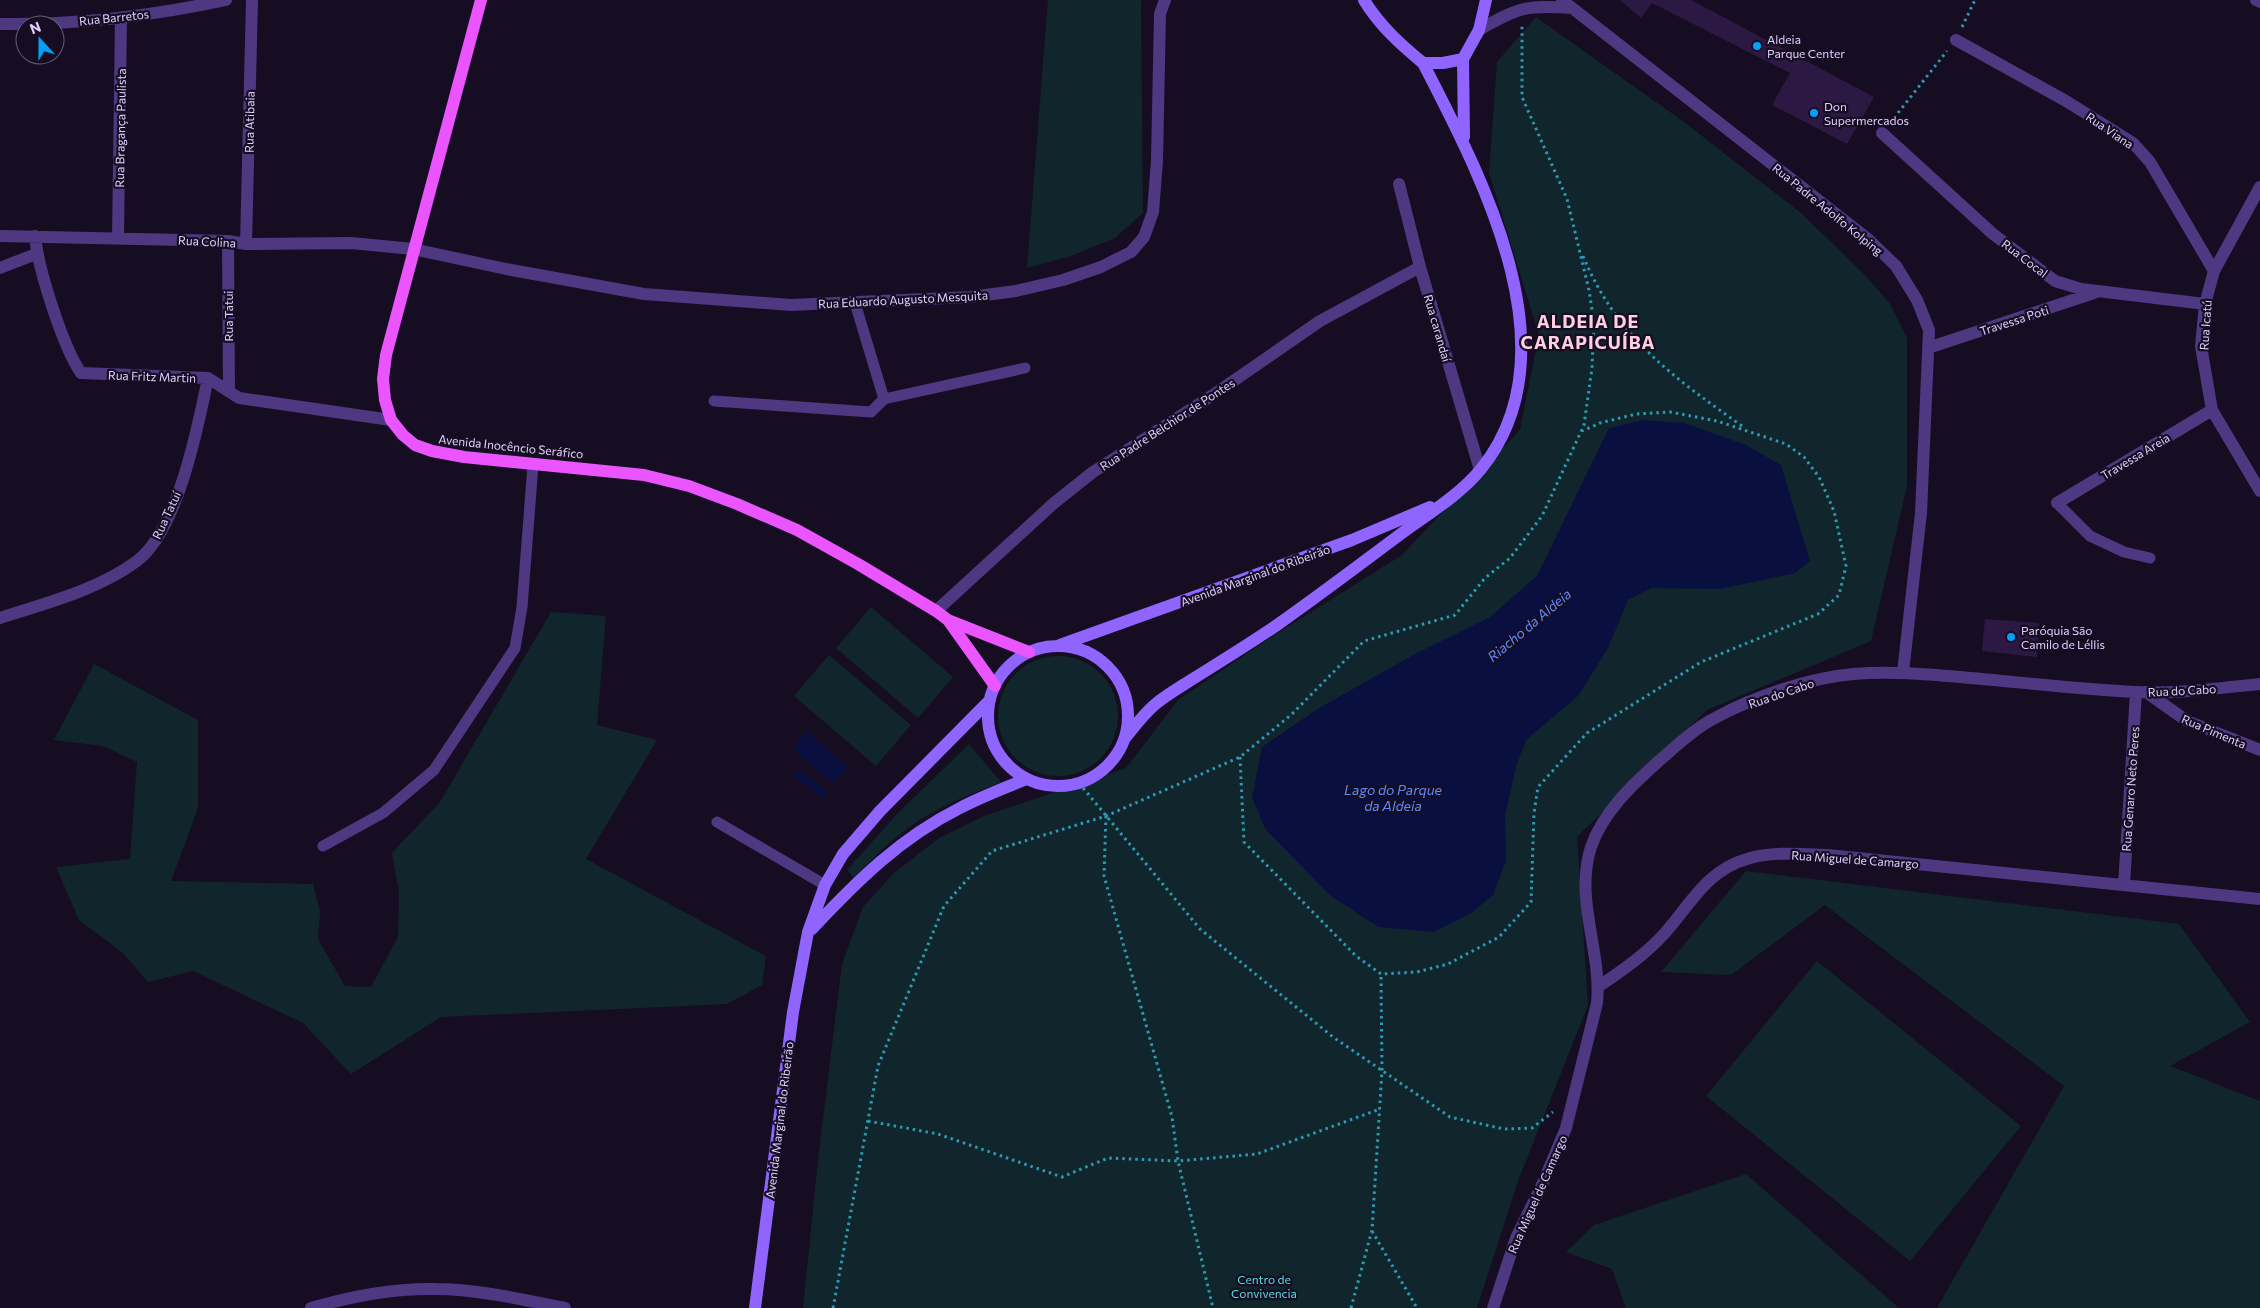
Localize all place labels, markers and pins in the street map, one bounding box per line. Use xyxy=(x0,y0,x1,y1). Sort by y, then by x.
place label: Aldeia Parque Center xyxy=(1767,32,1845,60)
marker: Aldeia Parque Center xyxy=(1751,40,1763,52)
place label: Don Supermercados xyxy=(1824,99,1909,127)
marker: Don Supermercados xyxy=(1808,107,1820,119)
place label: Paróquia São Camilo de Léllis xyxy=(2021,623,2105,651)
marker: Paróquia São Camilo de Léllis xyxy=(2005,631,2017,643)

